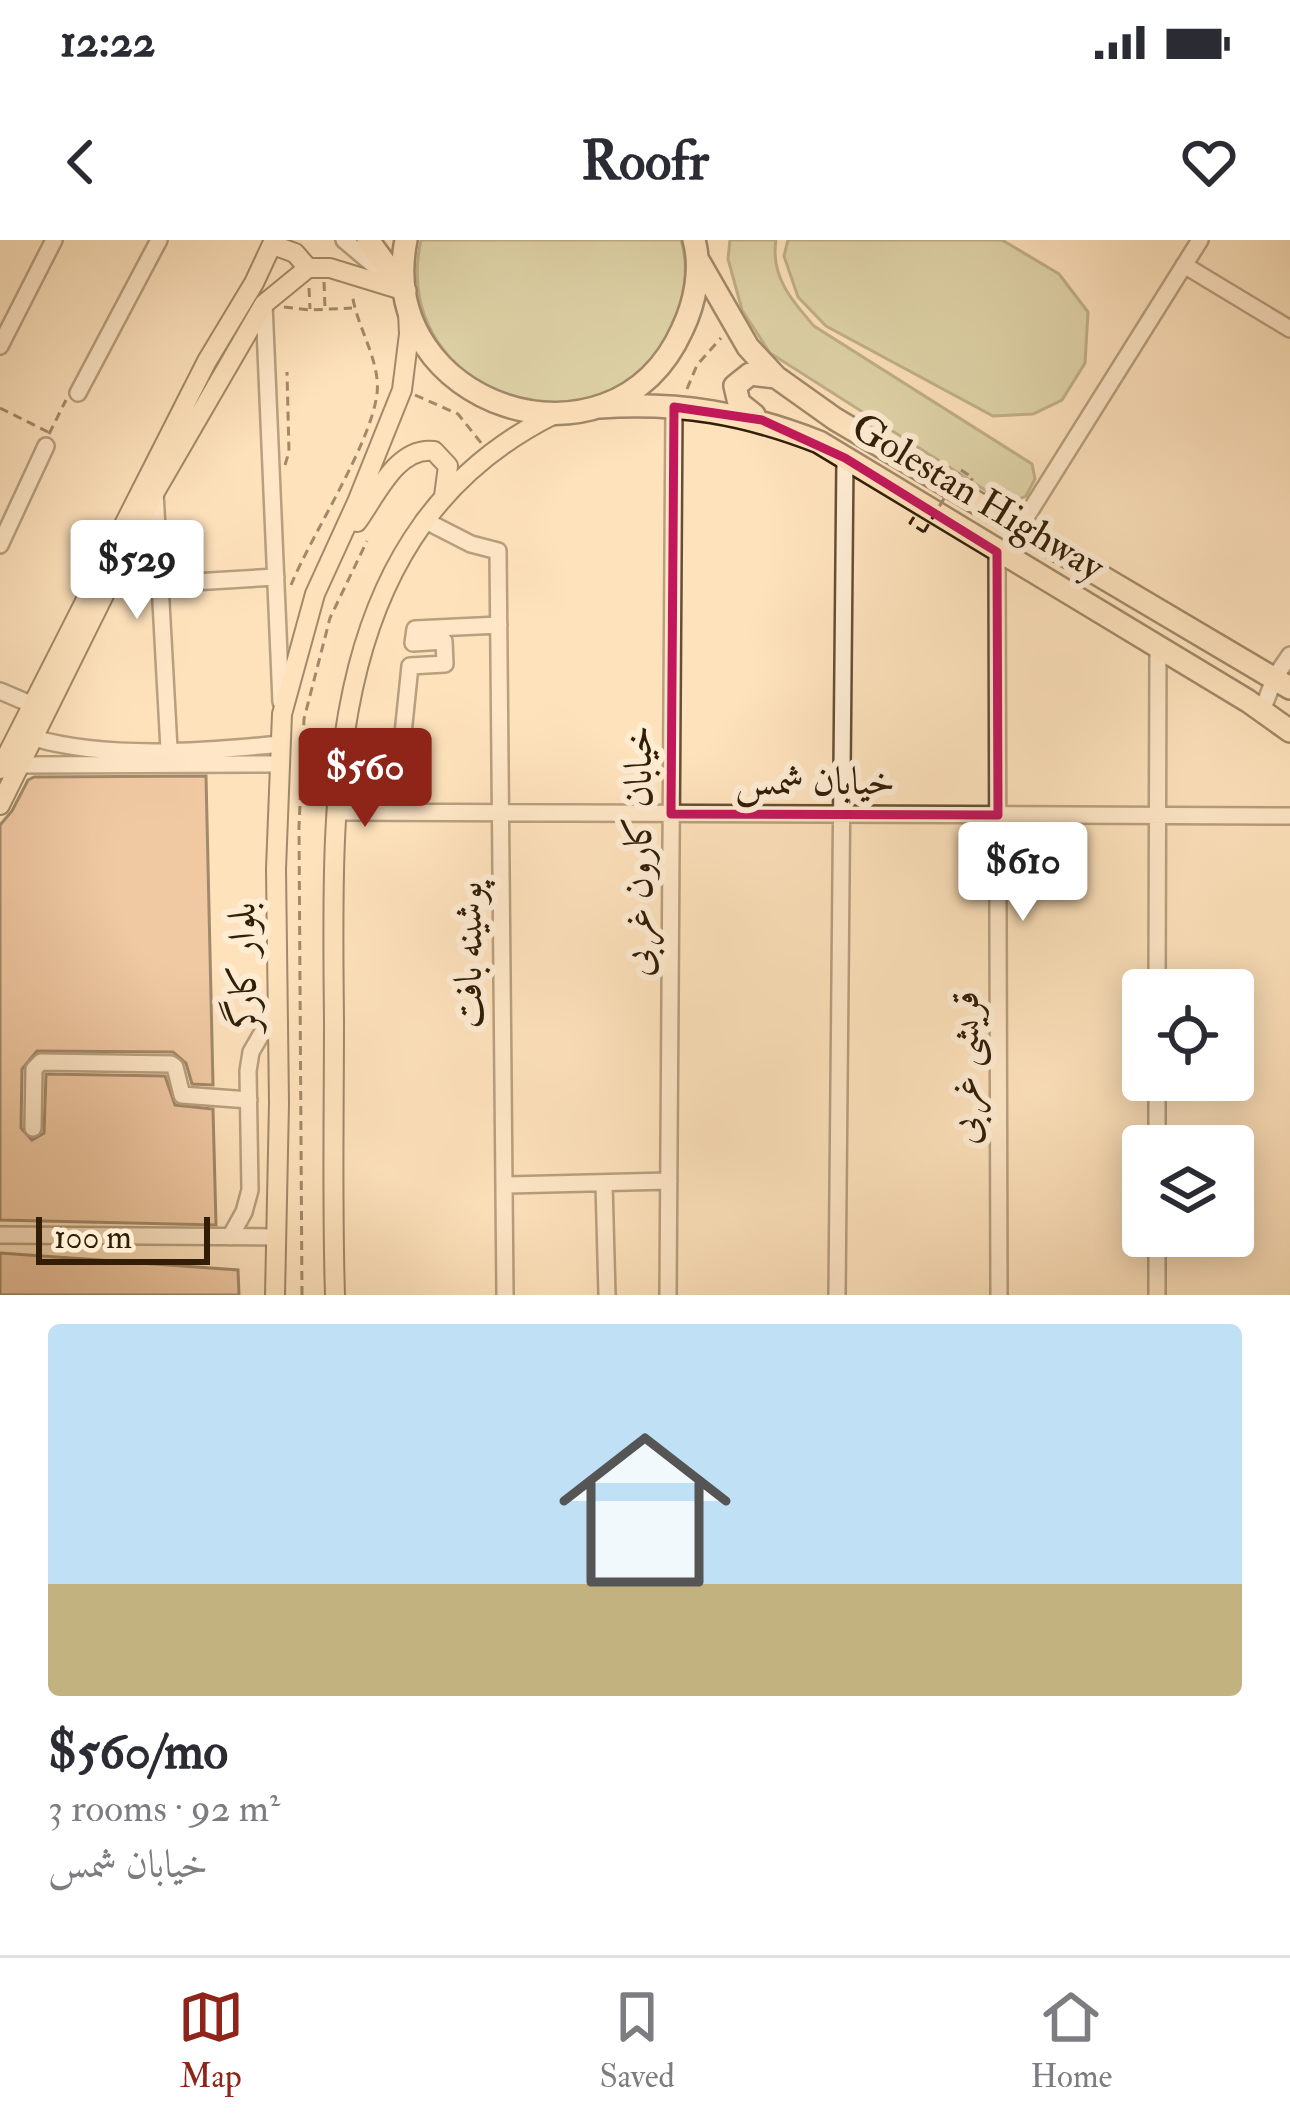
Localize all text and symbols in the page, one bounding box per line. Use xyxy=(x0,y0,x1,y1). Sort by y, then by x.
text: 12:22 xyxy=(60,14,156,70)
text: Roofr xyxy=(581,128,709,196)
icon: back xyxy=(48,129,114,195)
icon: heart xyxy=(1176,129,1242,195)
street label: Golestan Highway xyxy=(843,402,1114,592)
pin: $529 xyxy=(66,520,208,622)
text: $529 xyxy=(98,534,176,583)
street label: خیابان کارون غربی xyxy=(614,725,665,977)
pin: $560 xyxy=(294,728,436,830)
text: $560 xyxy=(326,742,404,791)
street label: خیابان شمس xyxy=(735,757,895,808)
pin: $610 xyxy=(952,822,1094,924)
text: $610 xyxy=(985,836,1061,885)
street label: پوشینه بافت xyxy=(444,880,496,1029)
street label: بلوار کارگر xyxy=(216,902,269,1036)
map controls xyxy=(1122,969,1254,1257)
button: locate xyxy=(1122,969,1254,1101)
street label: قریشی غربی xyxy=(941,991,992,1145)
button: layers xyxy=(1122,1125,1254,1257)
scale bar xyxy=(36,1211,210,1264)
text: 100 m xyxy=(54,1217,132,1258)
icon: home xyxy=(537,1402,753,1618)
text: $560/mo xyxy=(48,1720,228,1784)
text: 3 rooms · 92 m² xyxy=(48,1784,280,1833)
text: خیابان شمس xyxy=(48,1840,208,1889)
tab: Map xyxy=(178,1984,244,2097)
tab: Saved xyxy=(599,1984,675,2097)
tab: Home xyxy=(1030,1984,1112,2097)

